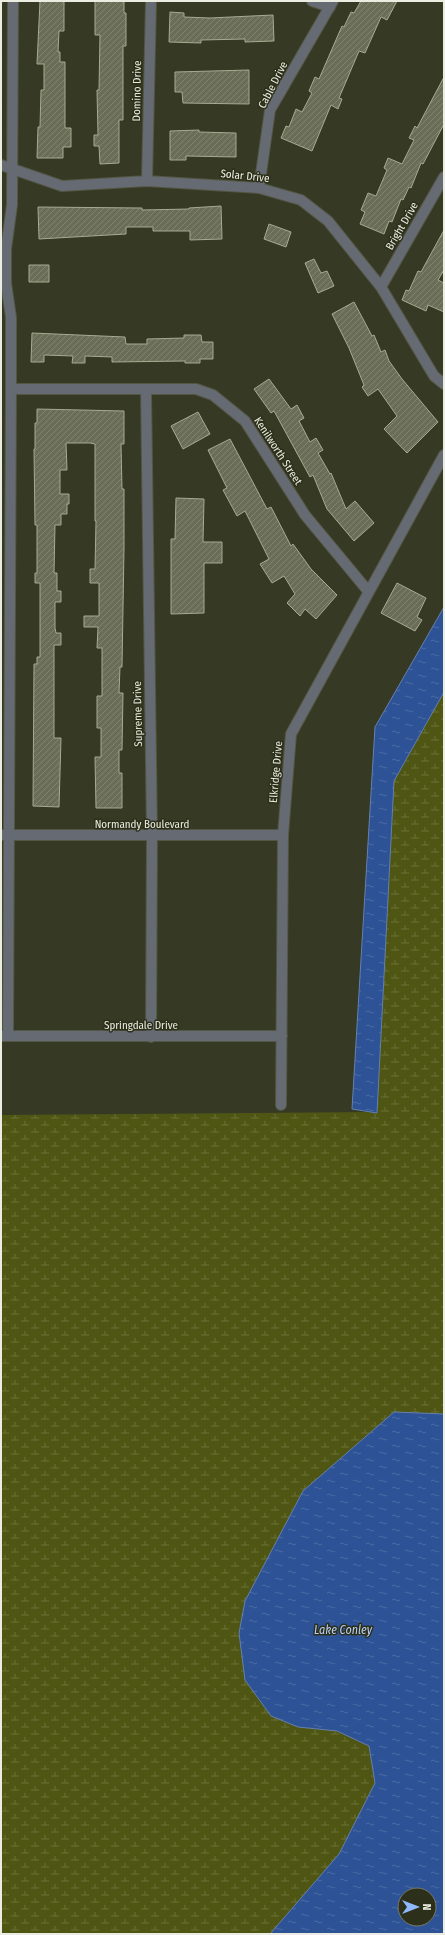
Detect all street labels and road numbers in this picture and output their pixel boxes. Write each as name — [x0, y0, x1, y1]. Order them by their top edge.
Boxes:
street label: Cable Drive — [256, 59, 290, 111]
street label: Domino Drive — [130, 60, 144, 122]
street label: Solar Drive — [220, 167, 270, 185]
street label: Bright Drive — [383, 200, 421, 252]
street label: Kenilworth Street — [251, 415, 305, 488]
street label: Supreme Drive — [131, 681, 145, 747]
street label: Elkridge Drive — [267, 741, 285, 803]
street label: Normandy Boulevard — [95, 818, 189, 831]
street label: Springdale Drive — [104, 1019, 178, 1032]

